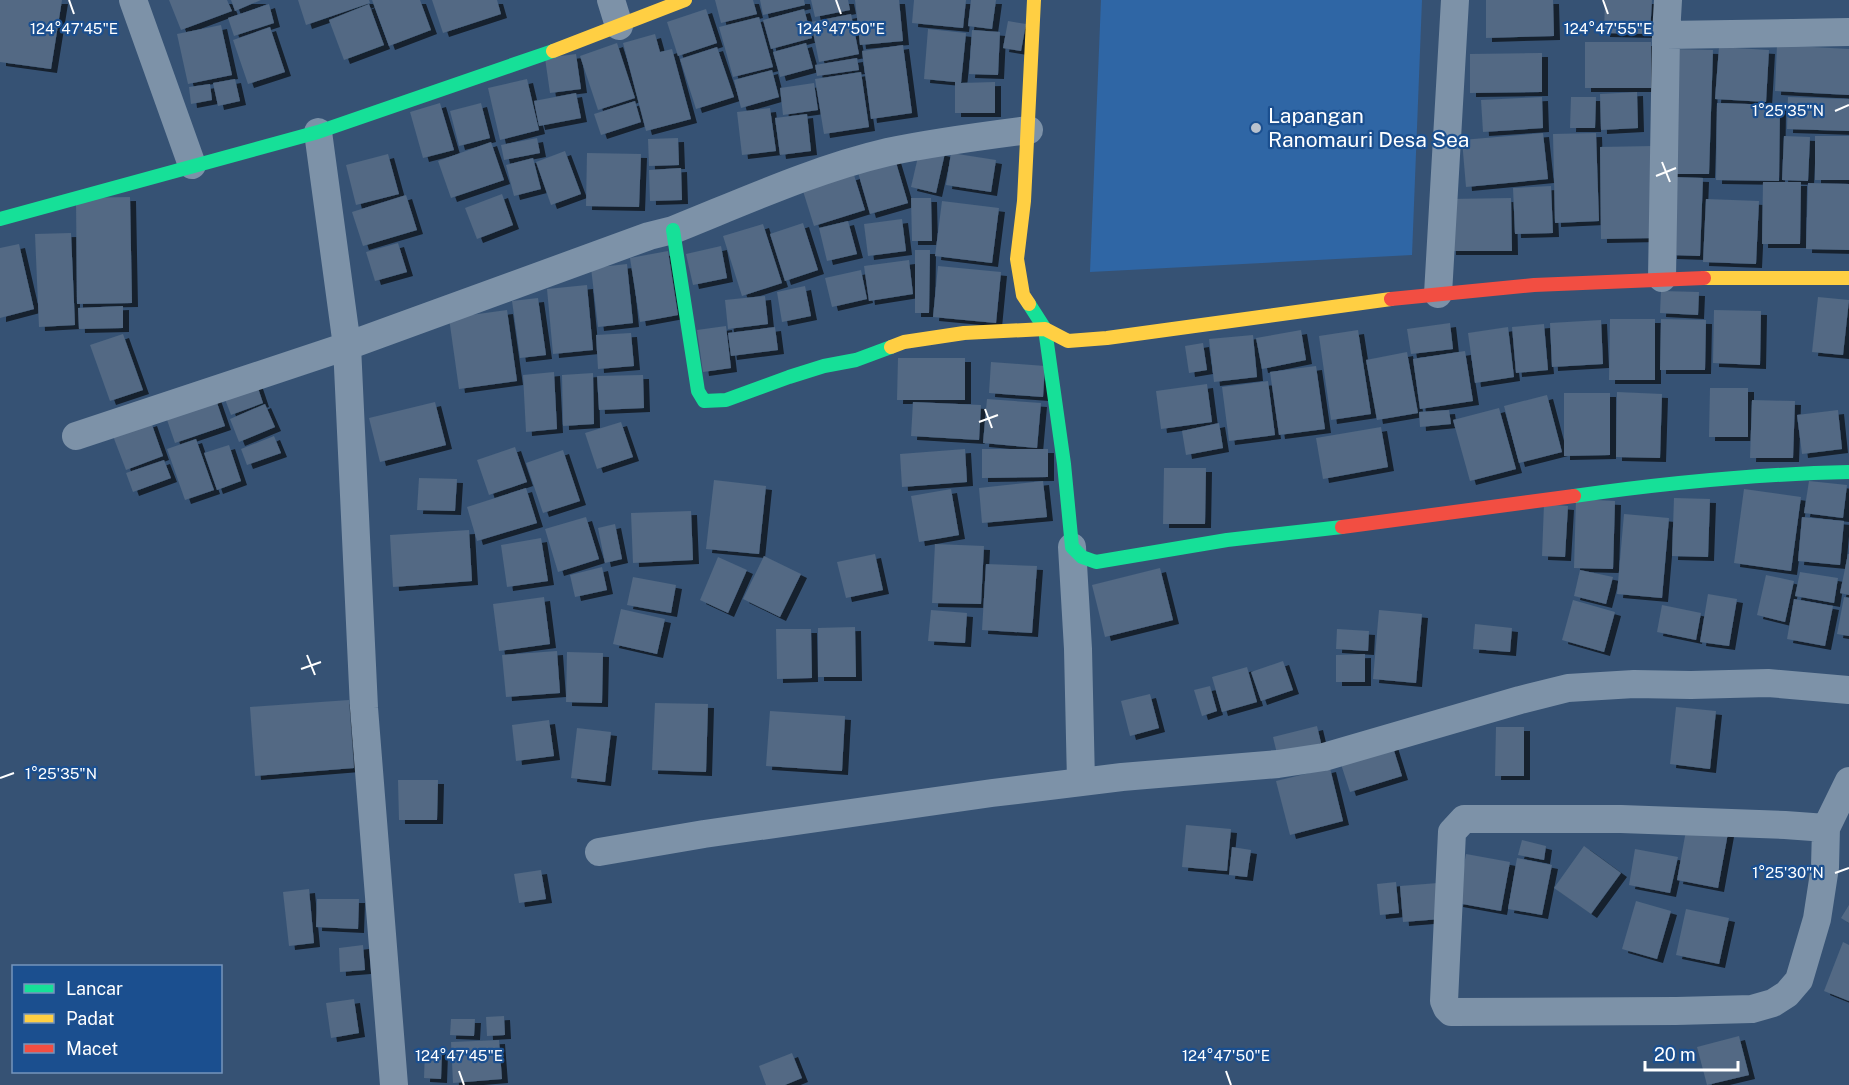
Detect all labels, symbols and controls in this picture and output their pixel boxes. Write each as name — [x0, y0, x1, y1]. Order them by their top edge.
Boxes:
text: 124°47'45"E — [30, 20, 118, 37]
text: 124°47'50"E — [797, 20, 885, 37]
text: 124°47'55"E — [1564, 20, 1652, 37]
text: 1°25'35"N — [1752, 102, 1824, 119]
place label: Lapangan Ranomauri Desa Sea — [1268, 103, 1469, 152]
marker: Lapangan Ranomauri Desa Sea — [1249, 121, 1263, 135]
text: 1°25'35"N — [25, 765, 97, 782]
text: 1°25'30"N — [1752, 864, 1824, 881]
legend — [12, 965, 222, 1073]
text: Lancar — [66, 978, 123, 999]
text: Padat — [66, 1008, 115, 1029]
scale bar — [1645, 1034, 1738, 1072]
text: Macet — [66, 1038, 118, 1059]
text: 20 m — [1654, 1044, 1696, 1065]
text: 124°47'45"E — [415, 1047, 503, 1064]
text: 124°47'50"E — [1182, 1047, 1270, 1064]

